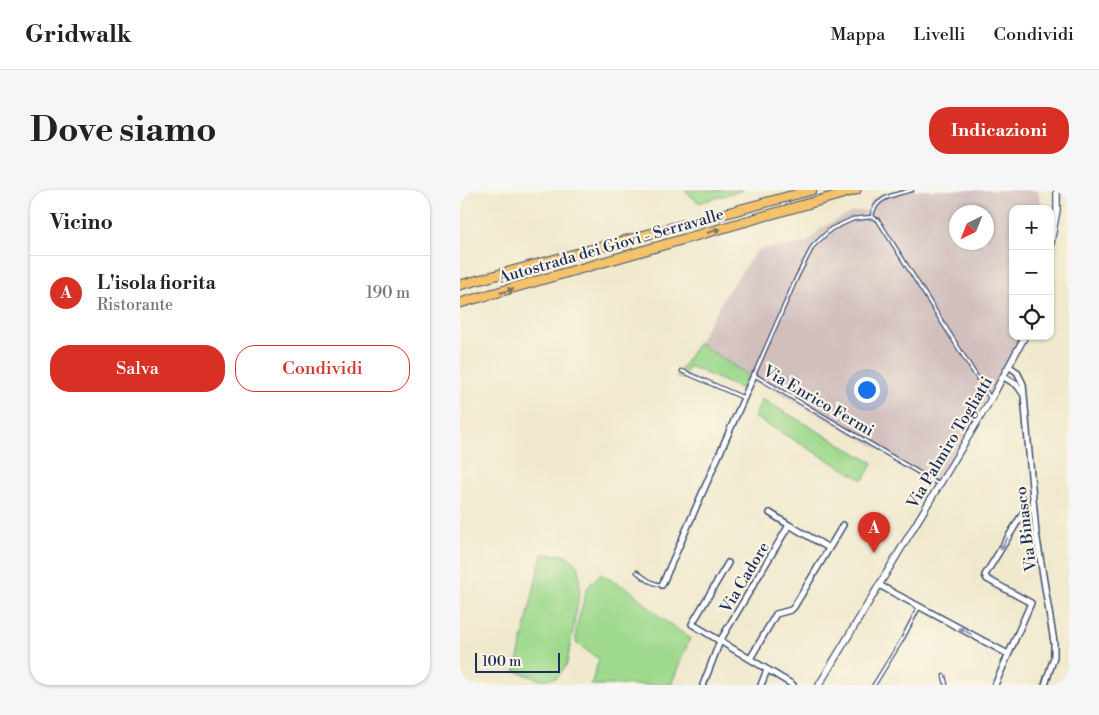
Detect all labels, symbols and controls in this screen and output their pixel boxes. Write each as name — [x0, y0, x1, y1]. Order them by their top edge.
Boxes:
text: Gridwalk — [25, 20, 132, 50]
text: Mappa — [830, 23, 885, 46]
text: Livelli — [913, 23, 966, 46]
text: Condividi — [994, 23, 1074, 46]
button: Indicazioni — [929, 107, 1069, 154]
text: Dove siamo — [30, 109, 217, 152]
street label: Autostrada dei Giovi - Serravalle — [495, 204, 726, 288]
north arrow — [949, 205, 994, 250]
map controls — [1009, 205, 1054, 340]
button: + — [1009, 205, 1054, 250]
text: Vicino — [50, 210, 113, 236]
one-way arrow — [706, 227, 721, 235]
button: − — [1009, 250, 1054, 295]
text: L'isola fiorita — [97, 271, 216, 295]
text: A — [60, 283, 72, 303]
text: 190 m — [366, 283, 410, 303]
one-way arrow — [500, 286, 515, 294]
text: Ristorante — [97, 295, 173, 315]
button: locate — [1009, 295, 1054, 340]
button: Salva — [50, 345, 225, 392]
button: Condividi — [235, 345, 410, 392]
street label: Via Enrico Fermi — [759, 361, 878, 441]
street label: Via Palmiro Togliatti — [902, 373, 997, 513]
your location — [854, 377, 880, 403]
street label: Via Binasco — [1011, 485, 1041, 573]
pin: A — [858, 512, 890, 553]
one-way arrow — [999, 537, 1008, 550]
street label: Via Cadore — [715, 538, 774, 617]
one-way arrow — [958, 627, 971, 636]
scale bar — [475, 650, 560, 673]
text: 100 m — [482, 653, 521, 671]

